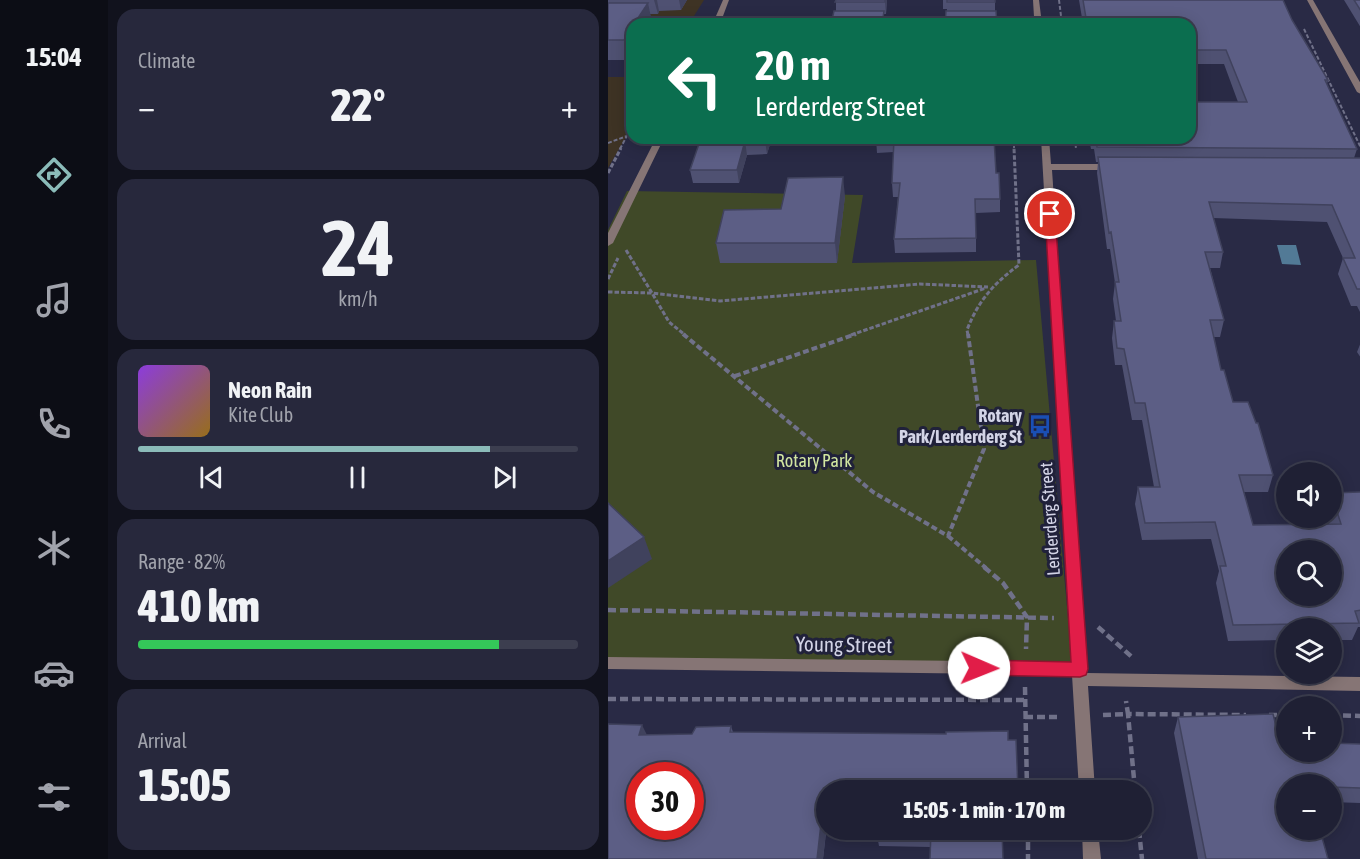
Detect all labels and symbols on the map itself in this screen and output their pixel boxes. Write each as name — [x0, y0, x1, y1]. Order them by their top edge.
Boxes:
pin — [1024, 188, 1075, 239]
place label: Rotary Park/Lerderderg St — [899, 405, 1023, 447]
bus stop icon: Rotary Park/Lerderderg St — [1027, 413, 1053, 439]
park label: Rotary Park — [776, 450, 852, 471]
street label: Lerderderg Street — [1035, 462, 1064, 576]
street label: Young Street — [796, 631, 892, 657]
position arrow — [947, 636, 1011, 700]
speed limit sign: 30 — [626, 762, 704, 840]

